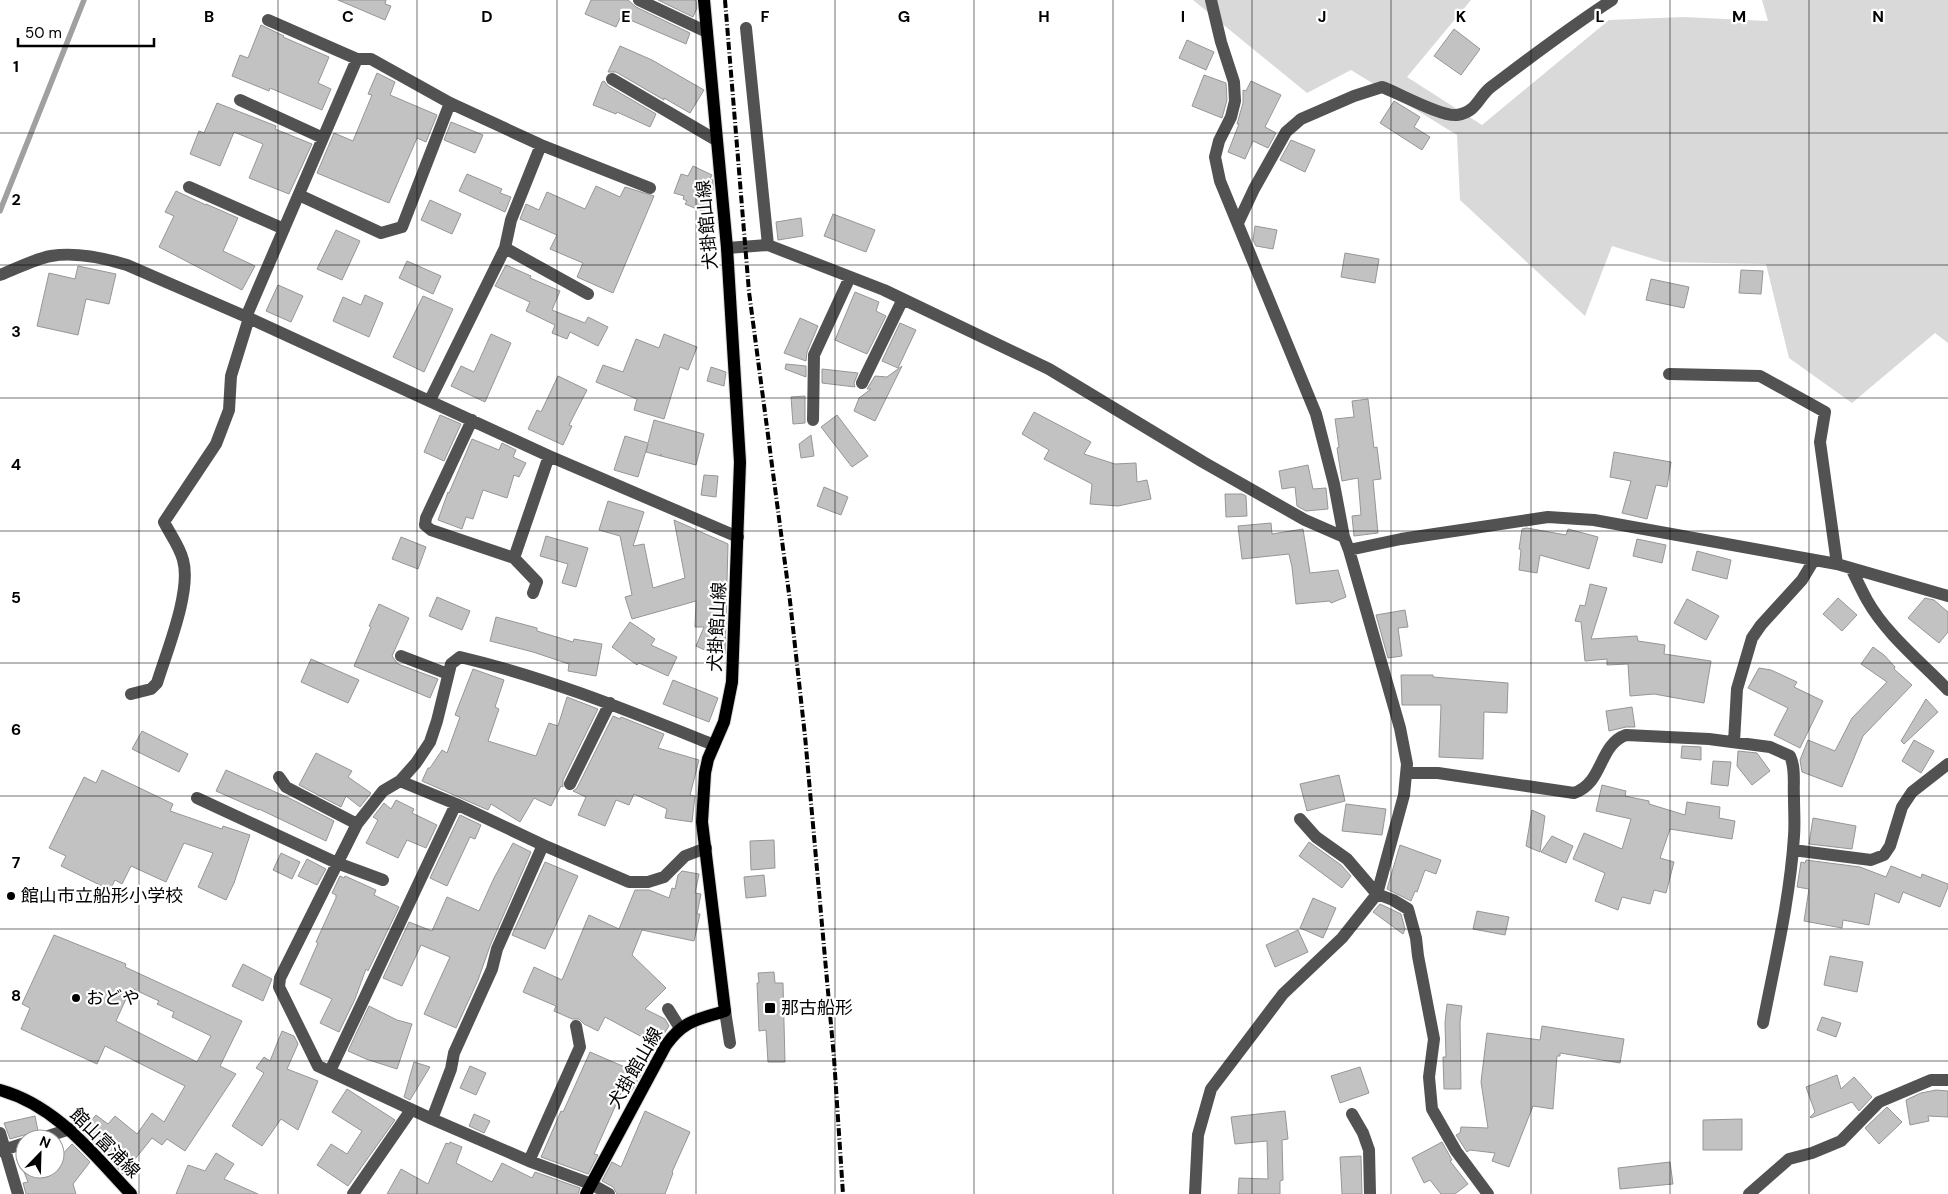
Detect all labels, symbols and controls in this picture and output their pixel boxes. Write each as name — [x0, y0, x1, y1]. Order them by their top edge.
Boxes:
text: B — [204, 6, 214, 27]
text: C — [342, 6, 354, 27]
text: D — [481, 6, 493, 27]
text: E — [621, 6, 631, 27]
text: F — [761, 6, 770, 27]
text: G — [898, 6, 910, 27]
text: H — [1038, 6, 1050, 27]
text: I — [1181, 6, 1185, 27]
text: J — [1318, 6, 1326, 27]
text: K — [1456, 6, 1467, 27]
text: L — [1596, 6, 1605, 27]
text: M — [1732, 6, 1746, 27]
text: N — [1872, 6, 1884, 27]
scale bar — [18, 15, 154, 47]
text: 50 m — [25, 23, 62, 43]
text: 1 — [13, 56, 19, 77]
street label: 犬掛館山線 — [691, 179, 723, 271]
text: 2 — [11, 189, 21, 210]
text: 3 — [11, 321, 21, 342]
text: 4 — [11, 454, 21, 475]
street label: 犬掛館山線 — [703, 581, 731, 673]
text: 5 — [11, 587, 21, 608]
text: 6 — [11, 719, 21, 740]
text: 7 — [12, 852, 21, 873]
place label: 館山市立船形小学校 — [21, 884, 183, 908]
marker: 館山市立船形小学校 — [5, 890, 17, 902]
text: 8 — [11, 985, 21, 1006]
place label: おどや — [86, 986, 140, 1010]
marker: おどや — [70, 992, 82, 1004]
place label: 那古船形 — [781, 996, 853, 1020]
marker: 那古船形 — [763, 1001, 777, 1015]
street label: 犬掛館山線 — [602, 1023, 668, 1113]
street label: 館山富浦線 — [65, 1103, 145, 1183]
north arrow — [15, 1129, 65, 1179]
text: N — [37, 1132, 53, 1152]

